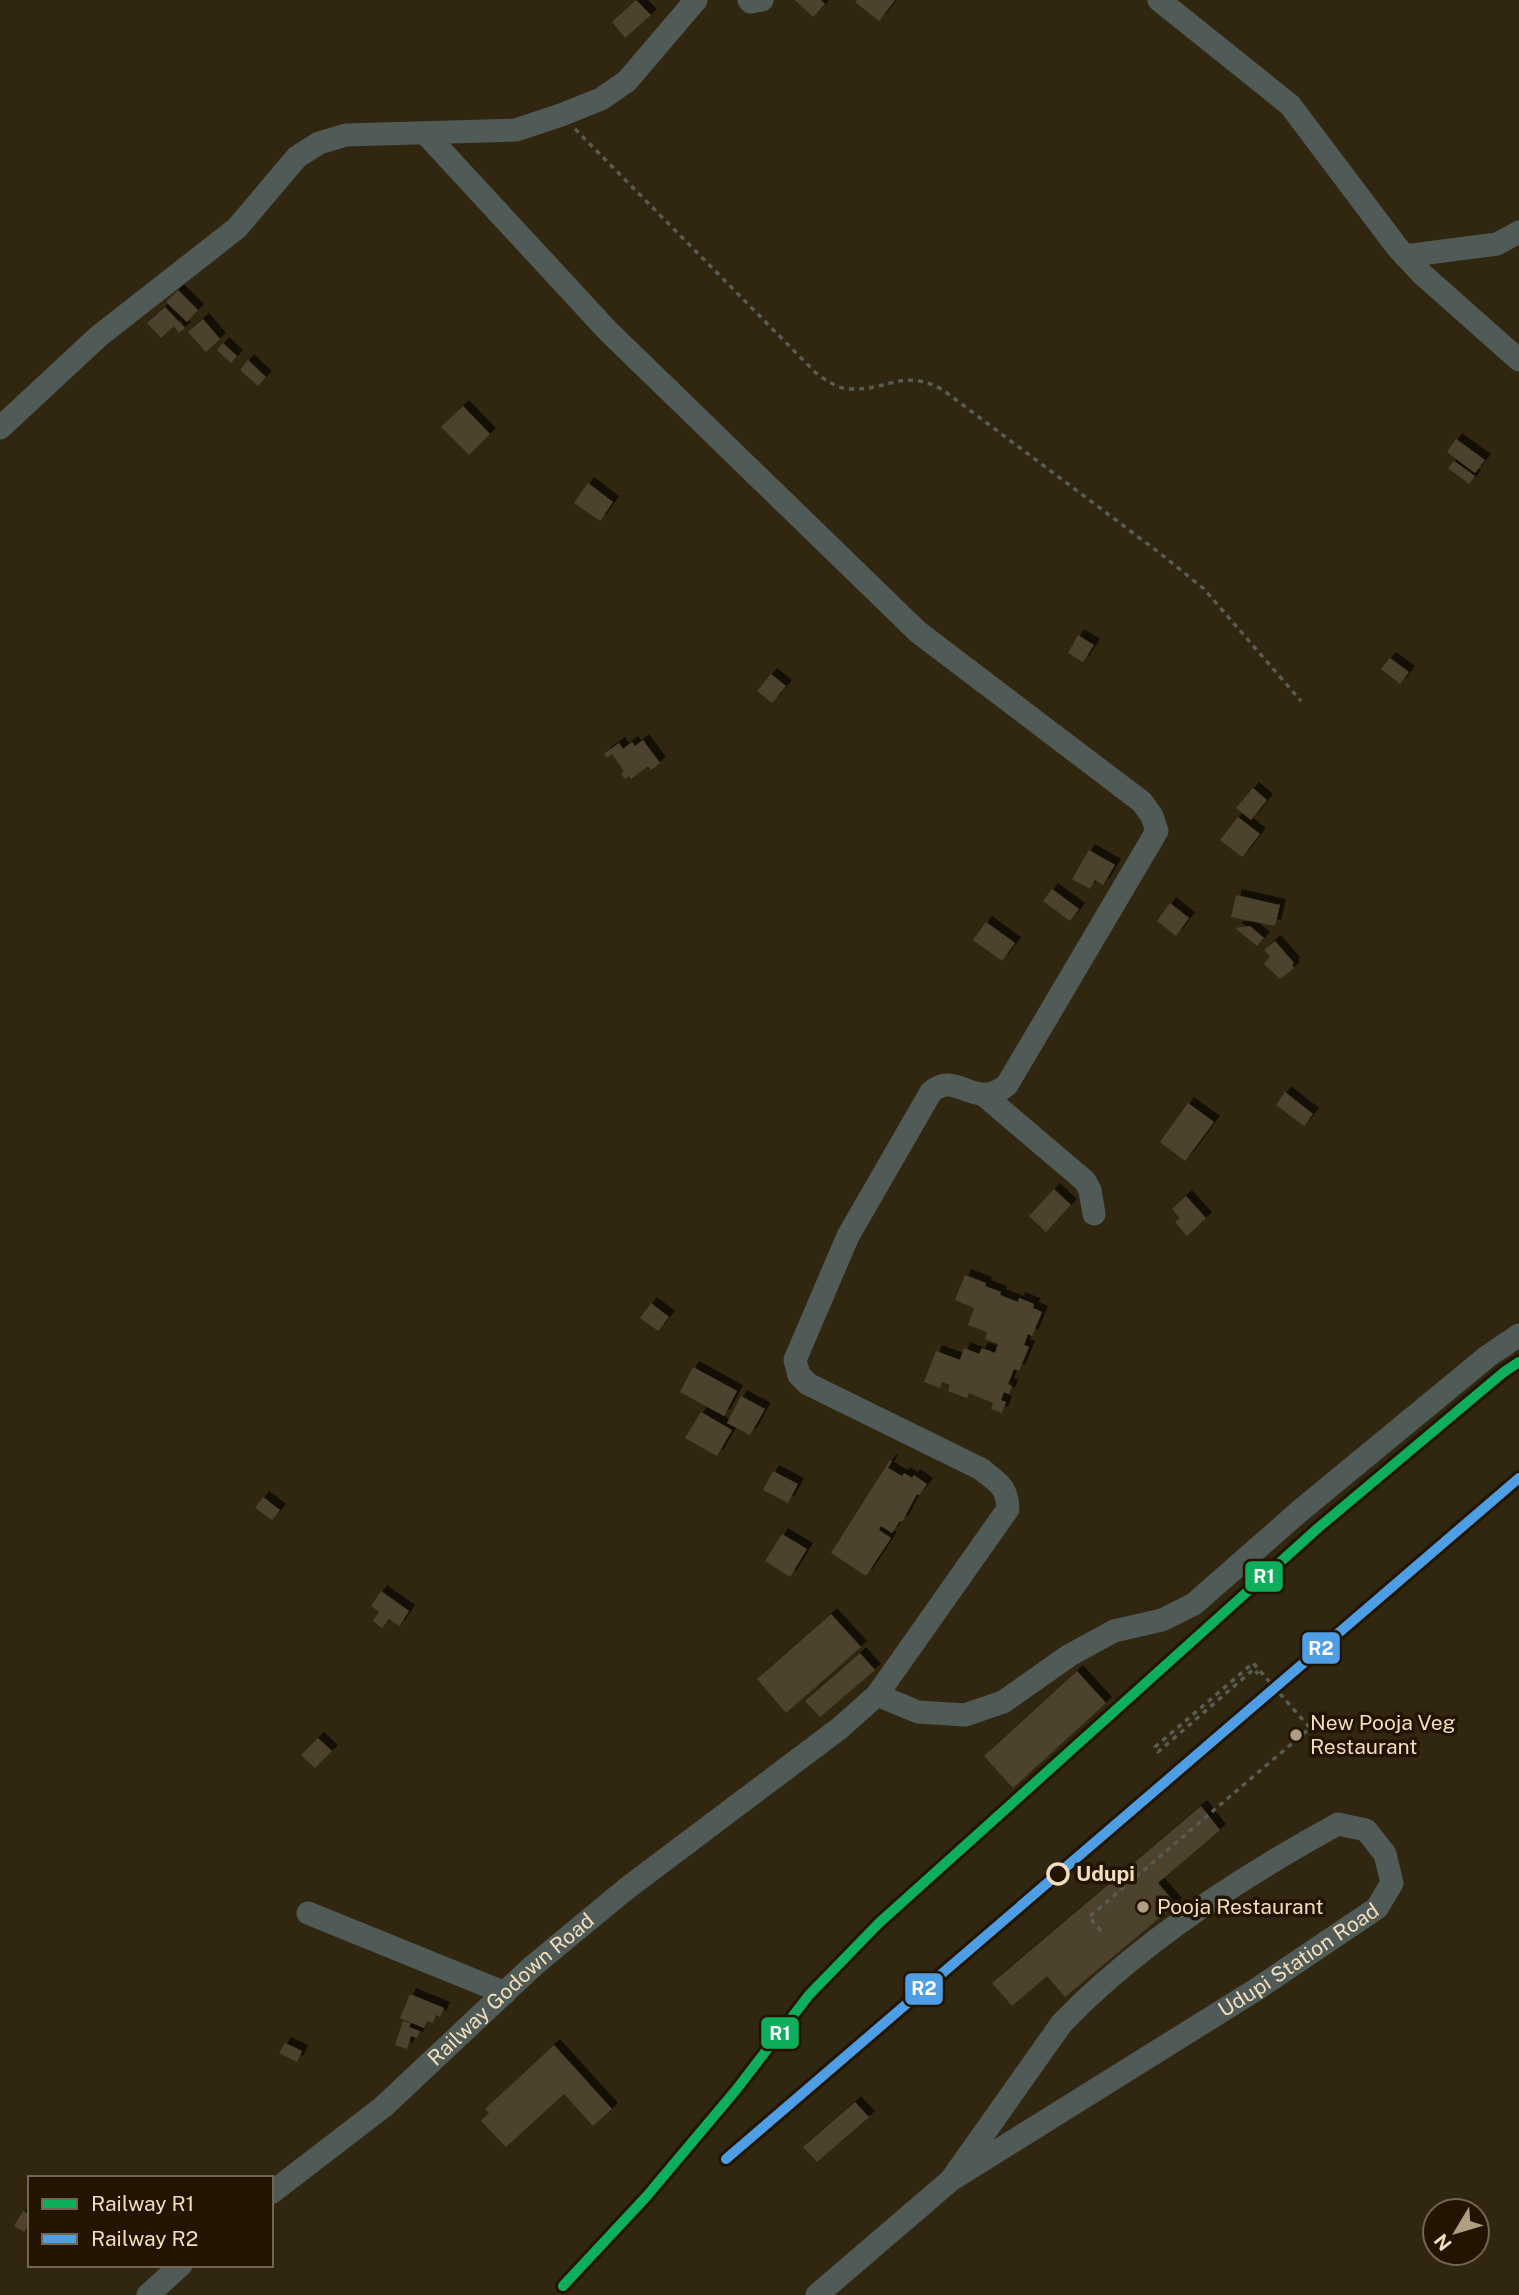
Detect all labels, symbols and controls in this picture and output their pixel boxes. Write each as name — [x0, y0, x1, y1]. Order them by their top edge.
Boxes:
line badge: R1 — [1244, 1560, 1284, 1593]
text: R1 — [1253, 1565, 1275, 1587]
line badge: R2 — [1301, 1631, 1341, 1665]
text: R2 — [1308, 1637, 1334, 1659]
place label: New Pooja Veg Restaurant — [1310, 1710, 1456, 1759]
marker: New Pooja Veg Restaurant — [1288, 1727, 1304, 1743]
place label: Udupi — [1076, 1861, 1135, 1886]
marker: Udupi — [1047, 1863, 1069, 1885]
place label: Pooja Restaurant — [1157, 1894, 1324, 1919]
street label: Udupi Station Road — [1214, 1897, 1383, 2022]
marker: Pooja Restaurant — [1135, 1899, 1151, 1915]
street label: Railway Godown Road — [422, 1908, 599, 2071]
line badge: R2 — [904, 1972, 944, 2006]
text: R2 — [911, 1977, 937, 1999]
line badge: R1 — [760, 2016, 800, 2050]
text: R1 — [769, 2022, 791, 2044]
legend — [28, 2176, 273, 2267]
text: Railway R1 — [91, 2191, 194, 2216]
north arrow — [1421, 2197, 1491, 2267]
text: Railway R2 — [91, 2226, 198, 2251]
text: N — [1429, 2230, 1456, 2255]

